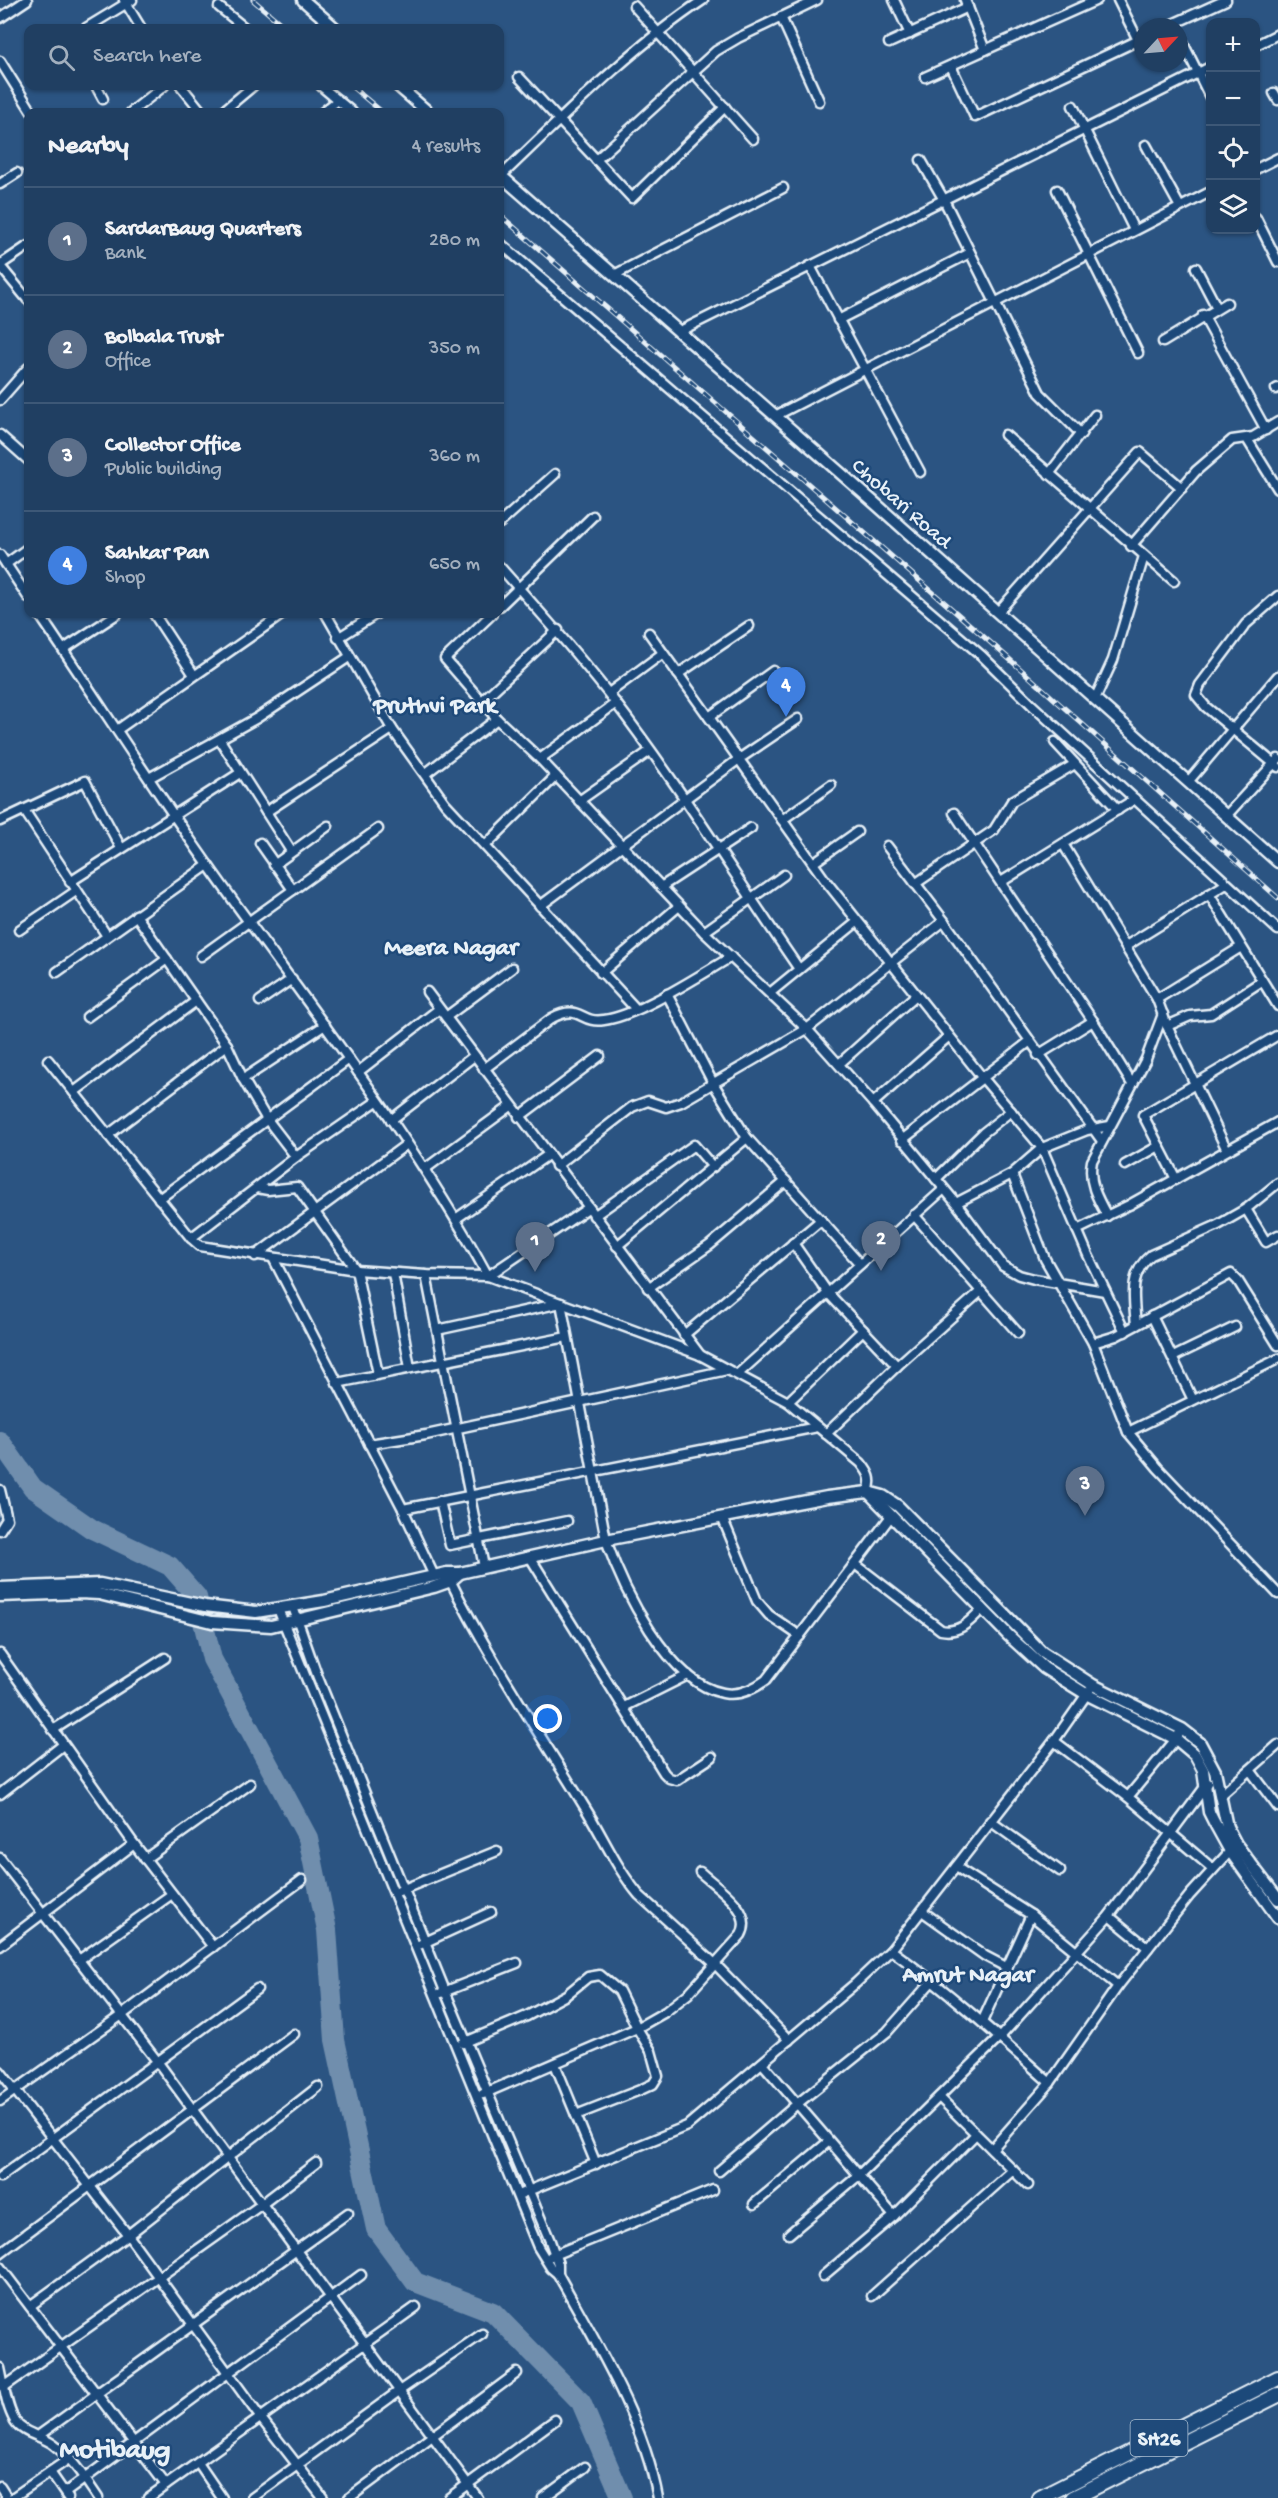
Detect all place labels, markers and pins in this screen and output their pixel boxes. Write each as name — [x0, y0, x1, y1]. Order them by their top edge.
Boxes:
pin: 4 — [766, 668, 806, 717]
pin: 1 — [516, 1222, 554, 1272]
pin: 2 — [862, 1222, 900, 1271]
pin: 3 — [1066, 1466, 1104, 1516]

